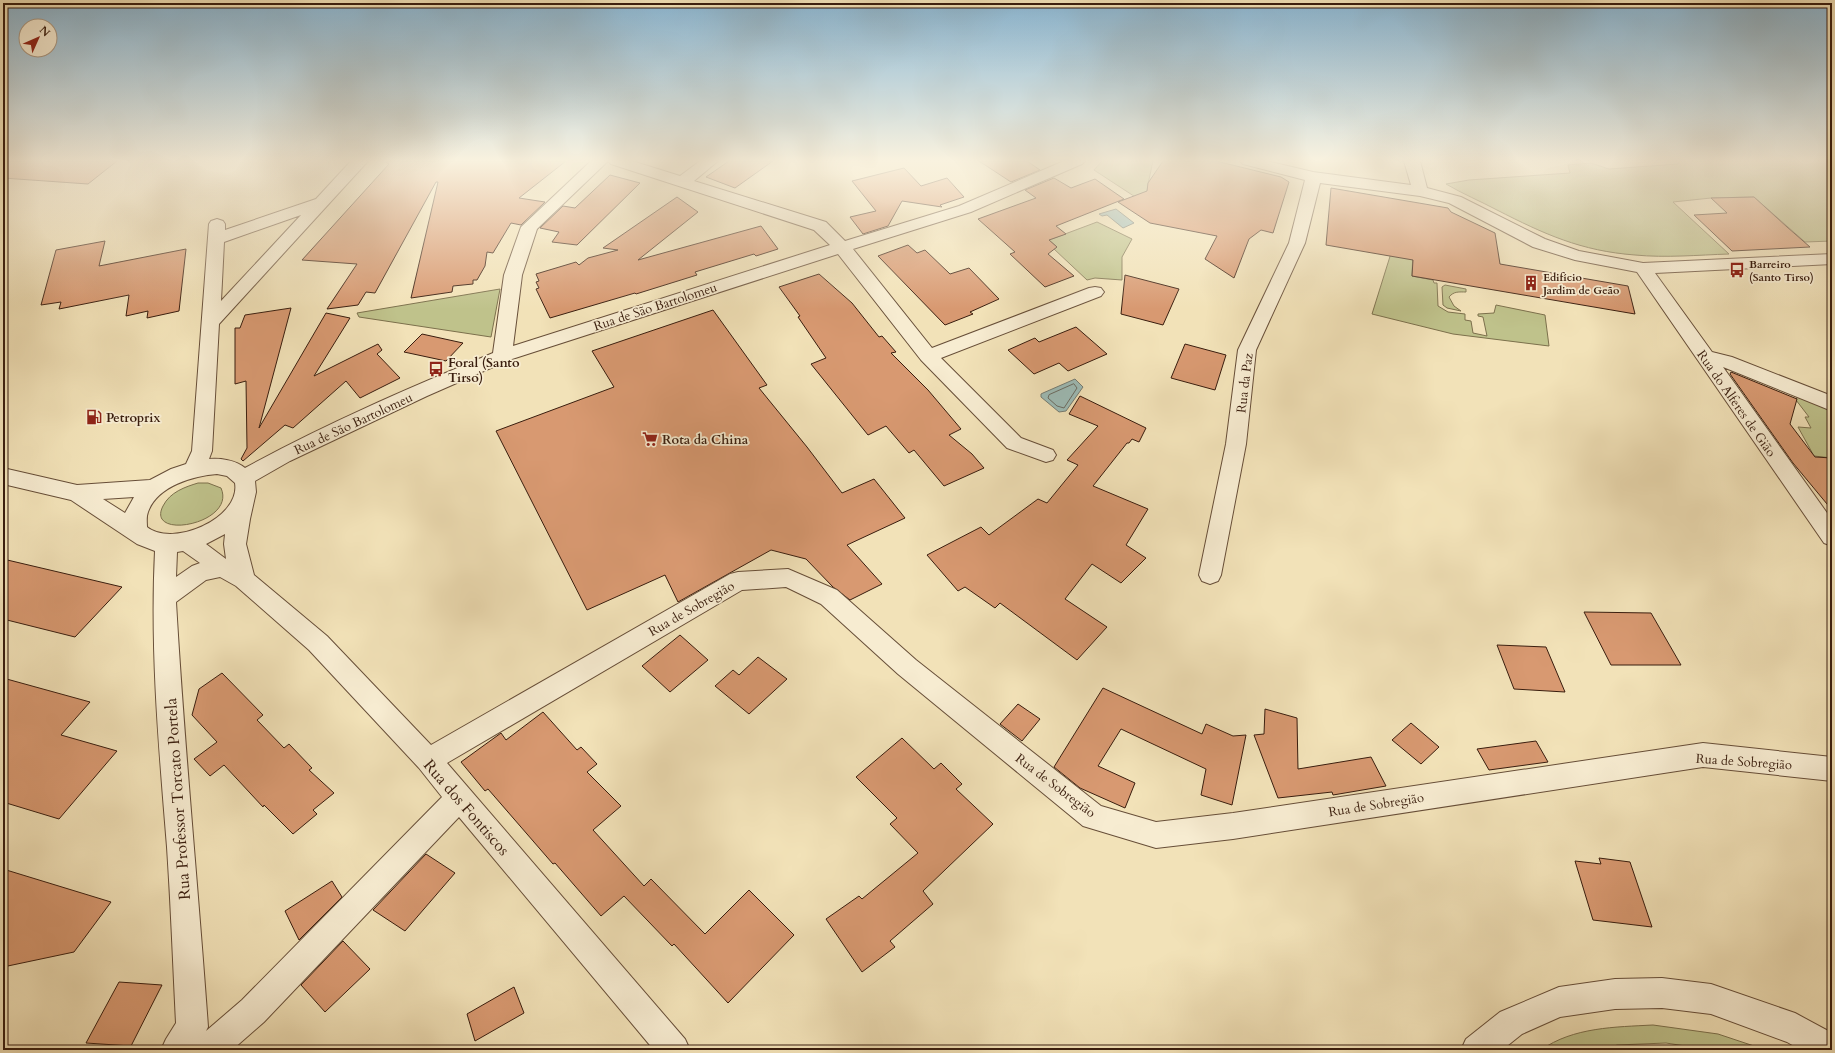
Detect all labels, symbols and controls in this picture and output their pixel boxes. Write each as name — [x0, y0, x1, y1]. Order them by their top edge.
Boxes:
north arrow — [18, 18, 58, 58]
text: N — [36, 23, 54, 40]
place label: Barreiro (Santo Tirso) — [1749, 257, 1814, 285]
bus stop icon: Barreiro (Santo Tirso) — [1728, 261, 1746, 279]
place label: Edifício Jardim de Geão — [1541, 270, 1620, 298]
building icon: Edifício Jardim de Geão — [1522, 274, 1540, 292]
street label: Rua de São Bartolomeu — [591, 278, 719, 335]
street label: Rua do Alferes de Gião — [1693, 347, 1780, 461]
street label: Rua da Paz — [1232, 352, 1258, 414]
place label: Foral (Santo Tirso) — [448, 354, 520, 387]
bus stop icon: Foral (Santo Tirso) — [427, 360, 445, 378]
street label: Rua de São Bartolomeu — [291, 389, 416, 459]
fuel station icon: Petroprix — [85, 408, 103, 426]
place label: Petroprix — [106, 409, 160, 427]
supermarket icon: Rota da China — [641, 430, 659, 448]
place label: Rota da China — [662, 431, 749, 449]
street label: Rua de Sobregião — [645, 577, 738, 641]
street label: Rua Professor Torcato Portela — [160, 697, 196, 901]
street label: Rua de Sobregião — [1012, 750, 1099, 822]
street label: Rua de Sobregião — [1695, 750, 1793, 774]
street label: Rua dos Fontiscos — [418, 755, 514, 861]
street label: Rua de Sobregião — [1327, 789, 1425, 821]

